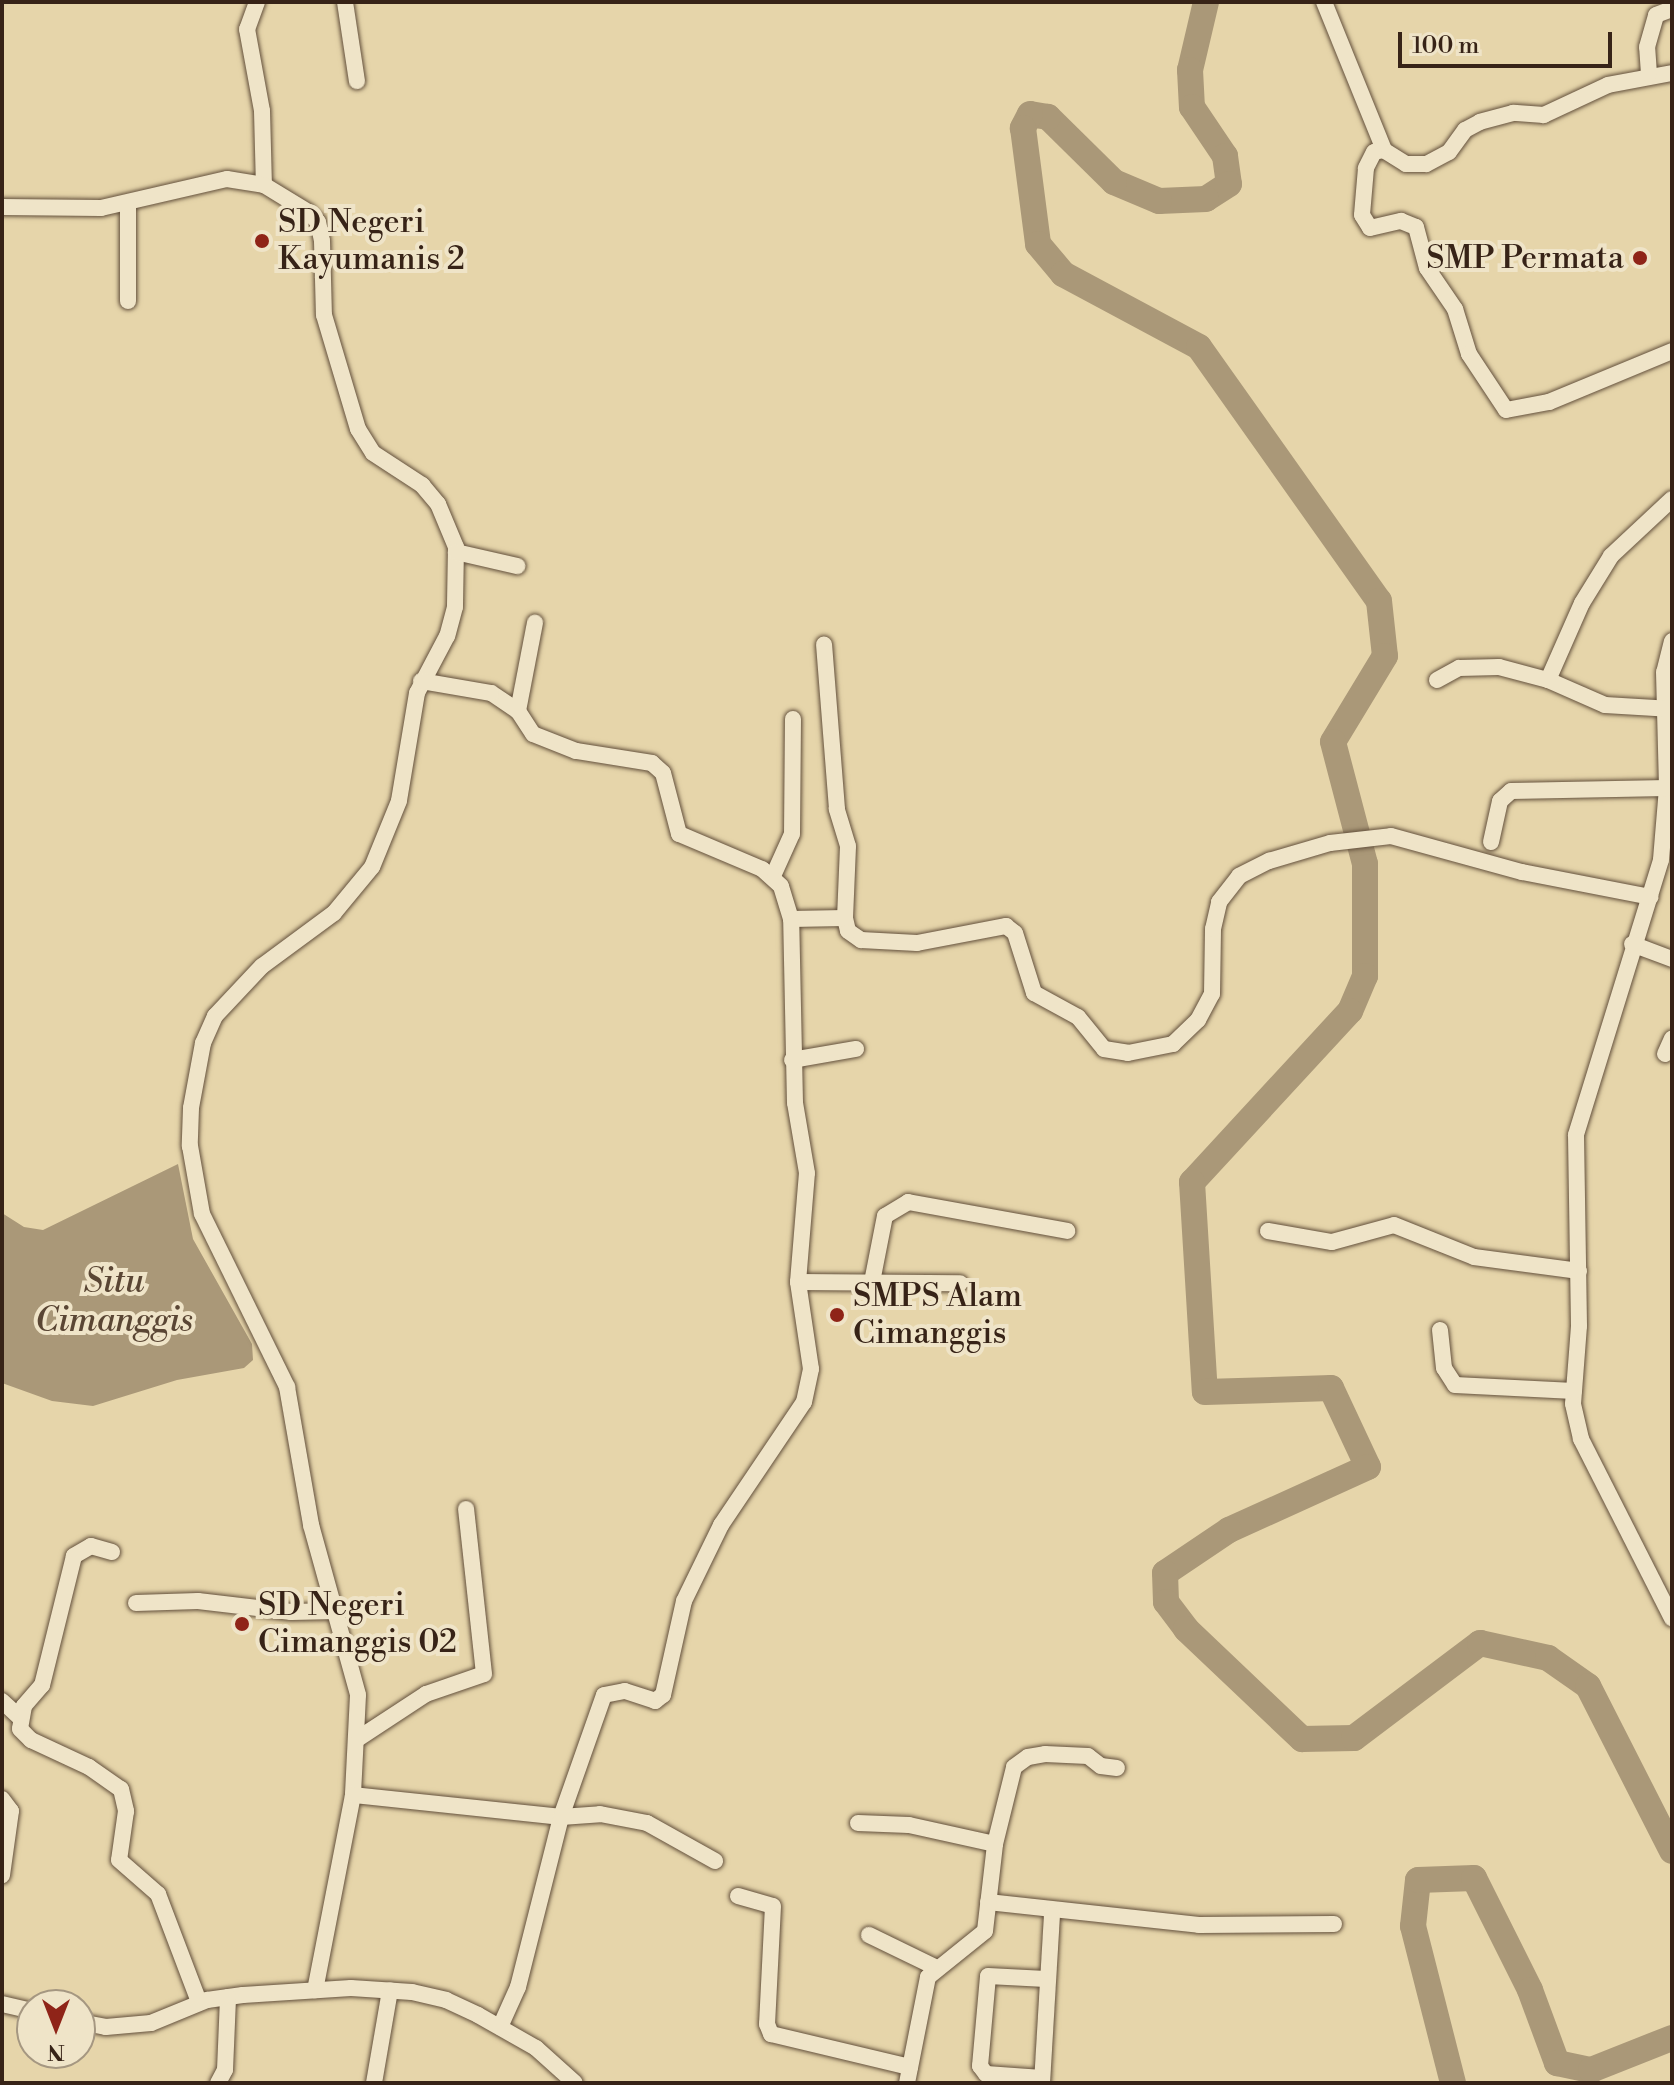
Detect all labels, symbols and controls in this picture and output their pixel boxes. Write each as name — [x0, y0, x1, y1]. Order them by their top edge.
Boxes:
scale bar — [1402, 16, 1616, 66]
text: 100 m — [1412, 31, 1479, 61]
place label: SD Negeri Kayumanis 2 — [278, 204, 465, 279]
marker: SD Negeri Kayumanis 2 — [253, 232, 271, 250]
place label: SMP Permata — [1426, 239, 1624, 277]
marker: SMP Permata — [1631, 249, 1649, 267]
water label: Situ Cimanggis — [35, 1262, 193, 1342]
place label: SMPS Alam Cimanggis — [853, 1278, 1022, 1353]
marker: SMPS Alam Cimanggis — [828, 1306, 846, 1324]
place label: SD Negeri Cimanggis 02 — [258, 1587, 457, 1662]
marker: SD Negeri Cimanggis 02 — [233, 1615, 251, 1633]
north arrow — [16, 1989, 96, 2069]
text: N — [47, 2038, 65, 2065]

